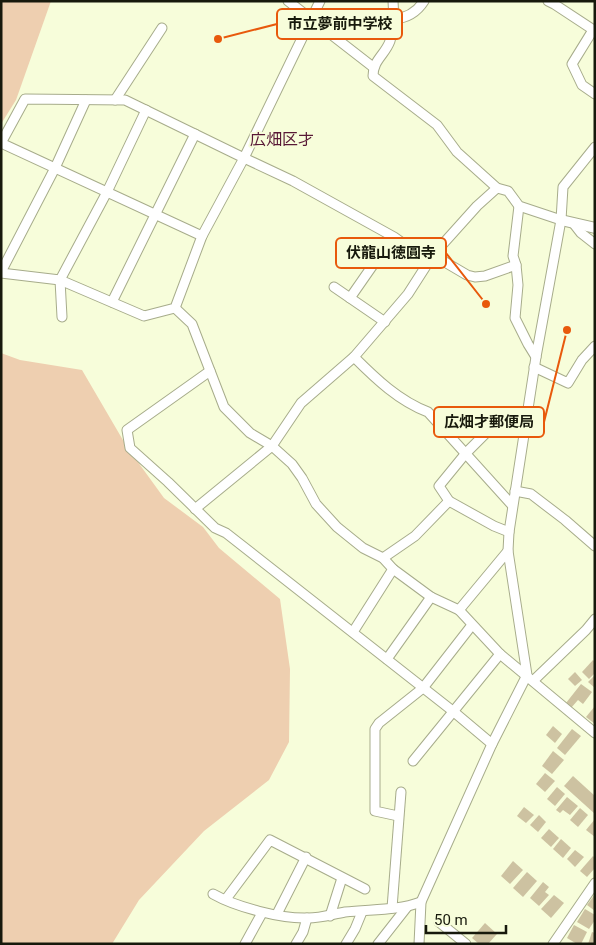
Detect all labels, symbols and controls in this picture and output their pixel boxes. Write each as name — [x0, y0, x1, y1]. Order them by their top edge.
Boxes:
callout: 市立夢前中学校 — [277, 9, 402, 39]
text: 市立夢前中学校 — [287, 15, 393, 33]
district label: 広畑区才 — [250, 130, 314, 149]
callout: 伏龍山徳圓寺 — [336, 238, 446, 268]
text: 伏龍山徳圓寺 — [346, 244, 436, 262]
callout: 広畑才郵便局 — [434, 407, 544, 437]
text: 広畑才郵便局 — [444, 413, 534, 431]
scale bar — [426, 902, 506, 934]
text: 50 m — [434, 911, 468, 929]

